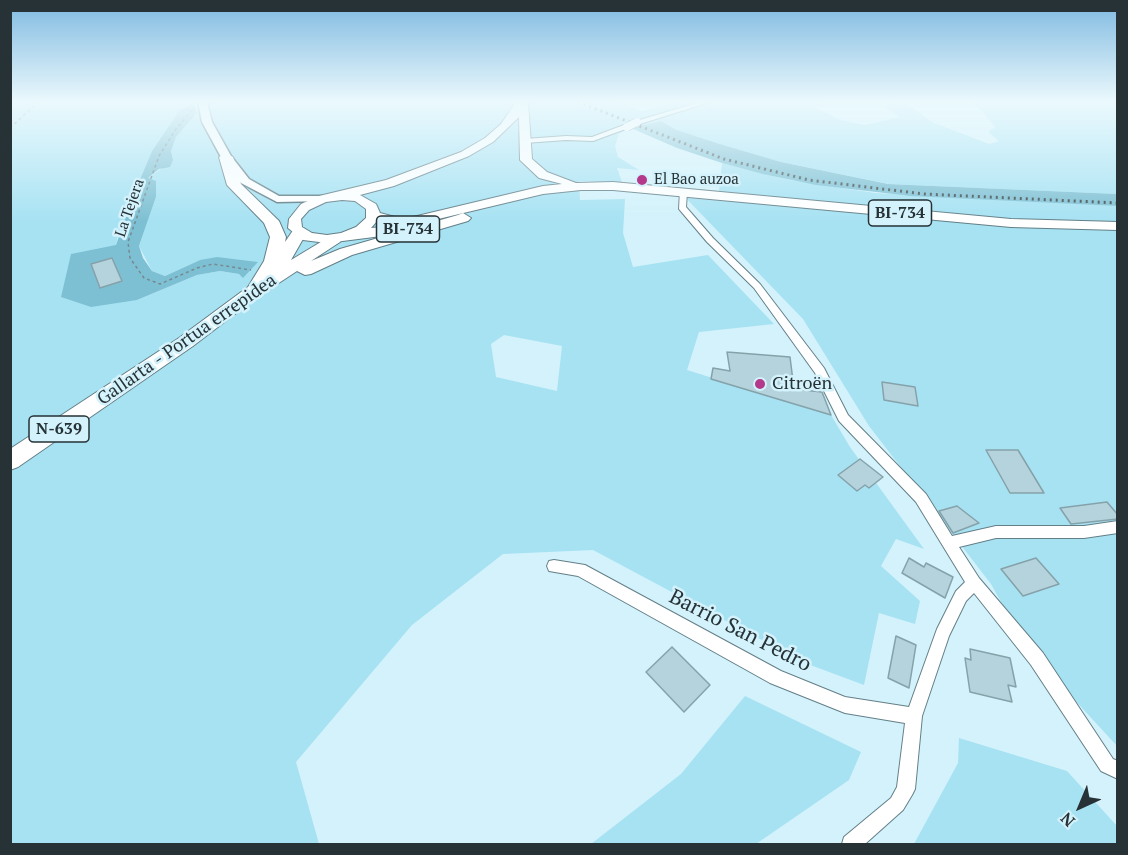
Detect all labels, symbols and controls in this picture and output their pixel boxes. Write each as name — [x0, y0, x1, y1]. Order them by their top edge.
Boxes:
place label: El Bao auzoa — [654, 171, 739, 189]
marker: El Bao auzoa — [635, 173, 649, 187]
street label: La Tejera — [112, 176, 148, 240]
road number: BI-734 — [868, 200, 932, 226]
road number: BI-734 — [376, 216, 440, 242]
street label: Gallarta - Portua errepidea — [93, 270, 281, 410]
place label: Citroën — [772, 373, 832, 395]
marker: Citroën — [753, 377, 767, 391]
road number: N-639 — [29, 416, 89, 442]
street label: Barrio San Pedro — [665, 584, 815, 678]
north arrow — [1050, 777, 1110, 837]
text: N — [1055, 808, 1080, 832]

